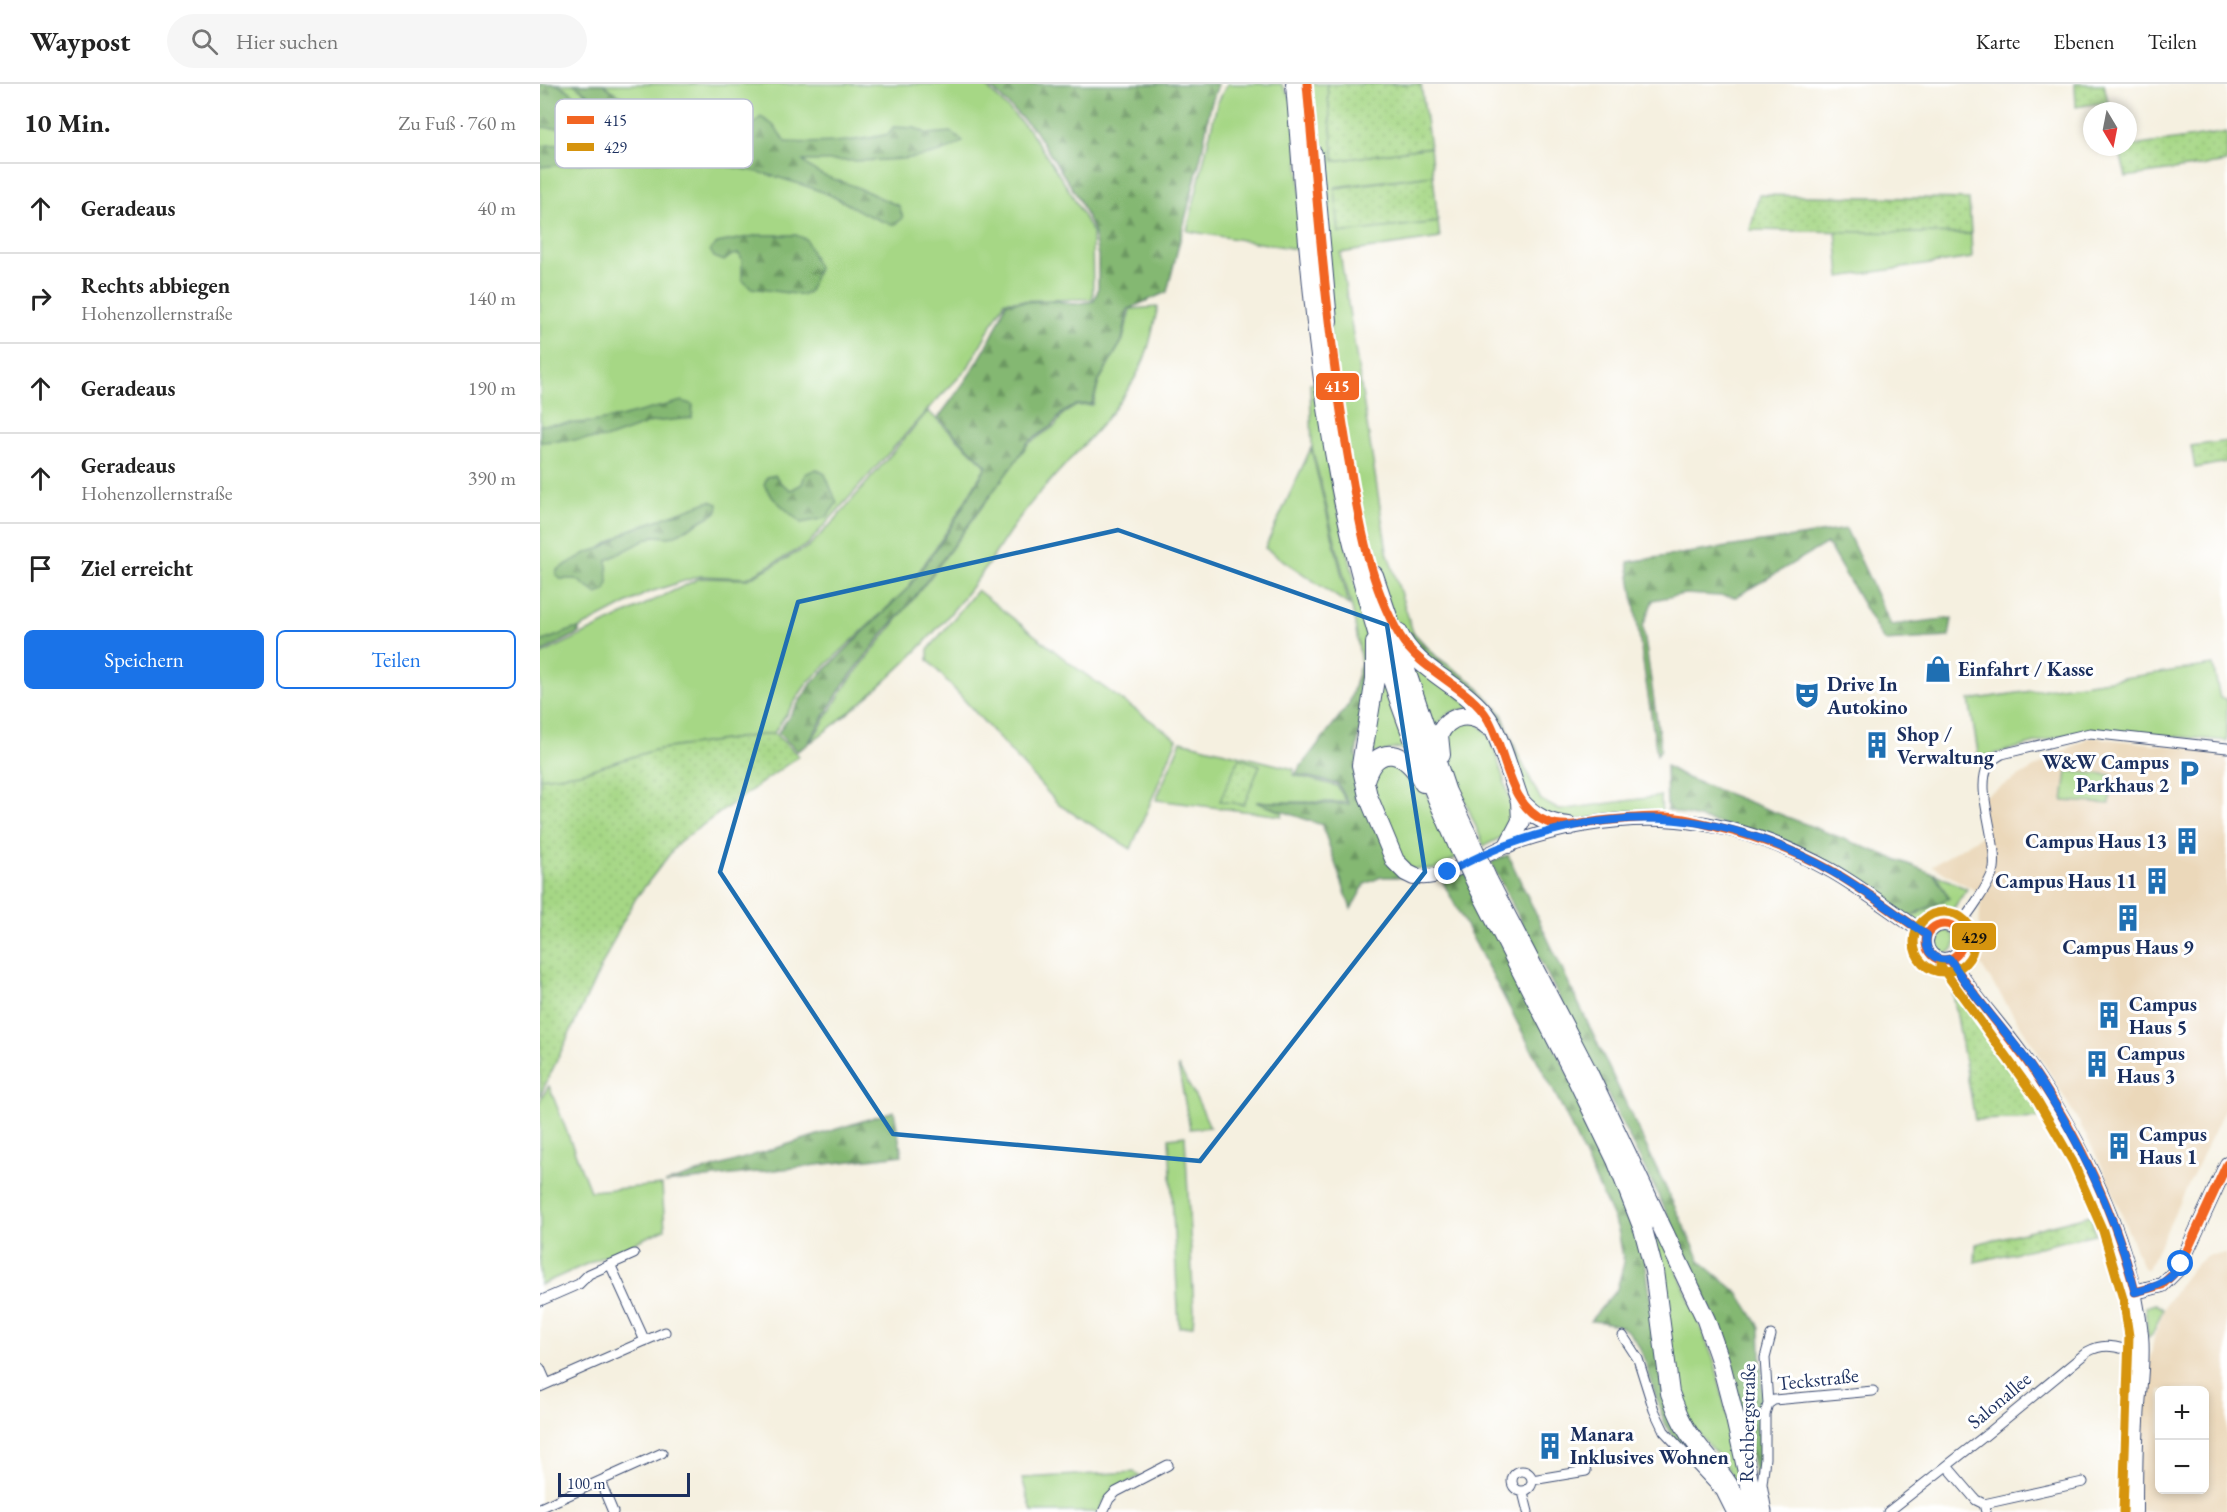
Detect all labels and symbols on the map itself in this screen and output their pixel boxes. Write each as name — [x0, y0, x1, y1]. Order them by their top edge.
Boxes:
legend — [555, 99, 753, 168]
north arrow — [2083, 102, 2137, 156]
text: 415 — [604, 110, 627, 131]
text: 429 — [604, 137, 627, 158]
line badge: 415 — [1315, 372, 1360, 401]
text: 415 — [1324, 376, 1350, 397]
shop icon: Einfahrt / Kasse — [1923, 654, 1953, 684]
place label: Einfahrt / Kasse — [1958, 656, 2094, 682]
place label: Drive In Autokino — [1826, 671, 1908, 720]
theatre icon: Drive In Autokino — [1792, 680, 1822, 710]
place label: Shop / Verwaltung — [1897, 721, 1995, 770]
building icon: Shop / Verwaltung — [1862, 730, 1892, 760]
place label: W&W Campus Parkhaus 2 — [2042, 749, 2169, 798]
parking icon: W&W Campus Parkhaus 2 — [2174, 758, 2204, 788]
building icon: Campus Haus 13 — [2172, 826, 2202, 856]
place label: Campus Haus 13 — [2025, 828, 2167, 854]
route end — [1434, 858, 1460, 884]
building icon: Campus Haus 11 — [2142, 866, 2172, 896]
place label: Campus Haus 11 — [1995, 868, 2137, 894]
building icon: Campus Haus 9 — [2113, 903, 2143, 933]
line badge: 429 — [1951, 922, 1997, 951]
text: 429 — [1961, 927, 1987, 948]
place label: Campus Haus 9 — [2062, 934, 2194, 960]
place label: Campus Haus 5 — [2129, 991, 2197, 1040]
building icon: Campus Haus 5 — [2094, 1000, 2124, 1030]
place label: Campus Haus 3 — [2117, 1040, 2185, 1089]
building icon: Campus Haus 3 — [2082, 1049, 2112, 1079]
place label: Campus Haus 1 — [2139, 1121, 2207, 1170]
building icon: Campus Haus 1 — [2104, 1131, 2134, 1161]
route start — [2167, 1250, 2193, 1276]
street label: Teckstraße — [1776, 1362, 1860, 1396]
street label: Rechbergstraße — [1733, 1363, 1761, 1483]
street label: Salonallee — [1962, 1366, 2036, 1434]
place label: Manara Inklusives Wohnen — [1570, 1421, 1729, 1470]
building icon: Manara Inklusives Wohnen — [1535, 1431, 1565, 1461]
scale bar — [558, 1470, 690, 1498]

